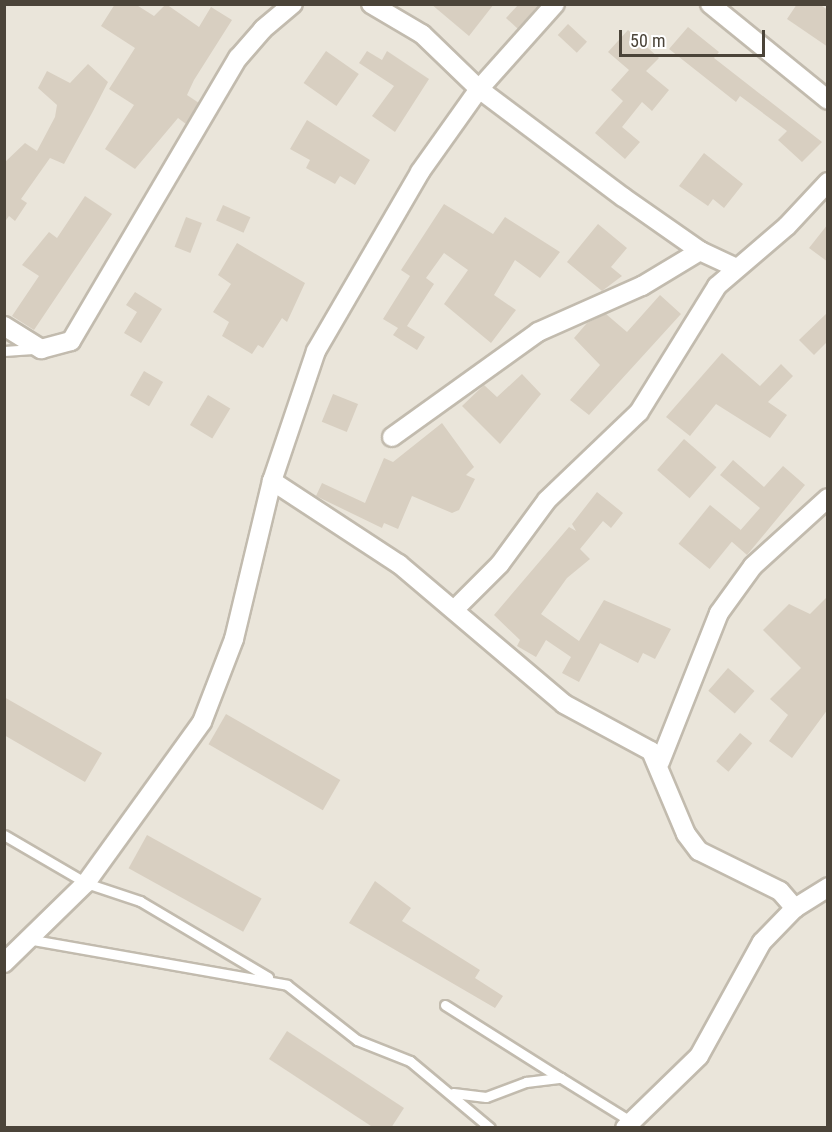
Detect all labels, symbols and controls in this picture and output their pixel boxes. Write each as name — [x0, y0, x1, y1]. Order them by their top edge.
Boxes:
scale bar — [622, 18, 768, 56]
text: 50 m — [630, 30, 665, 51]

